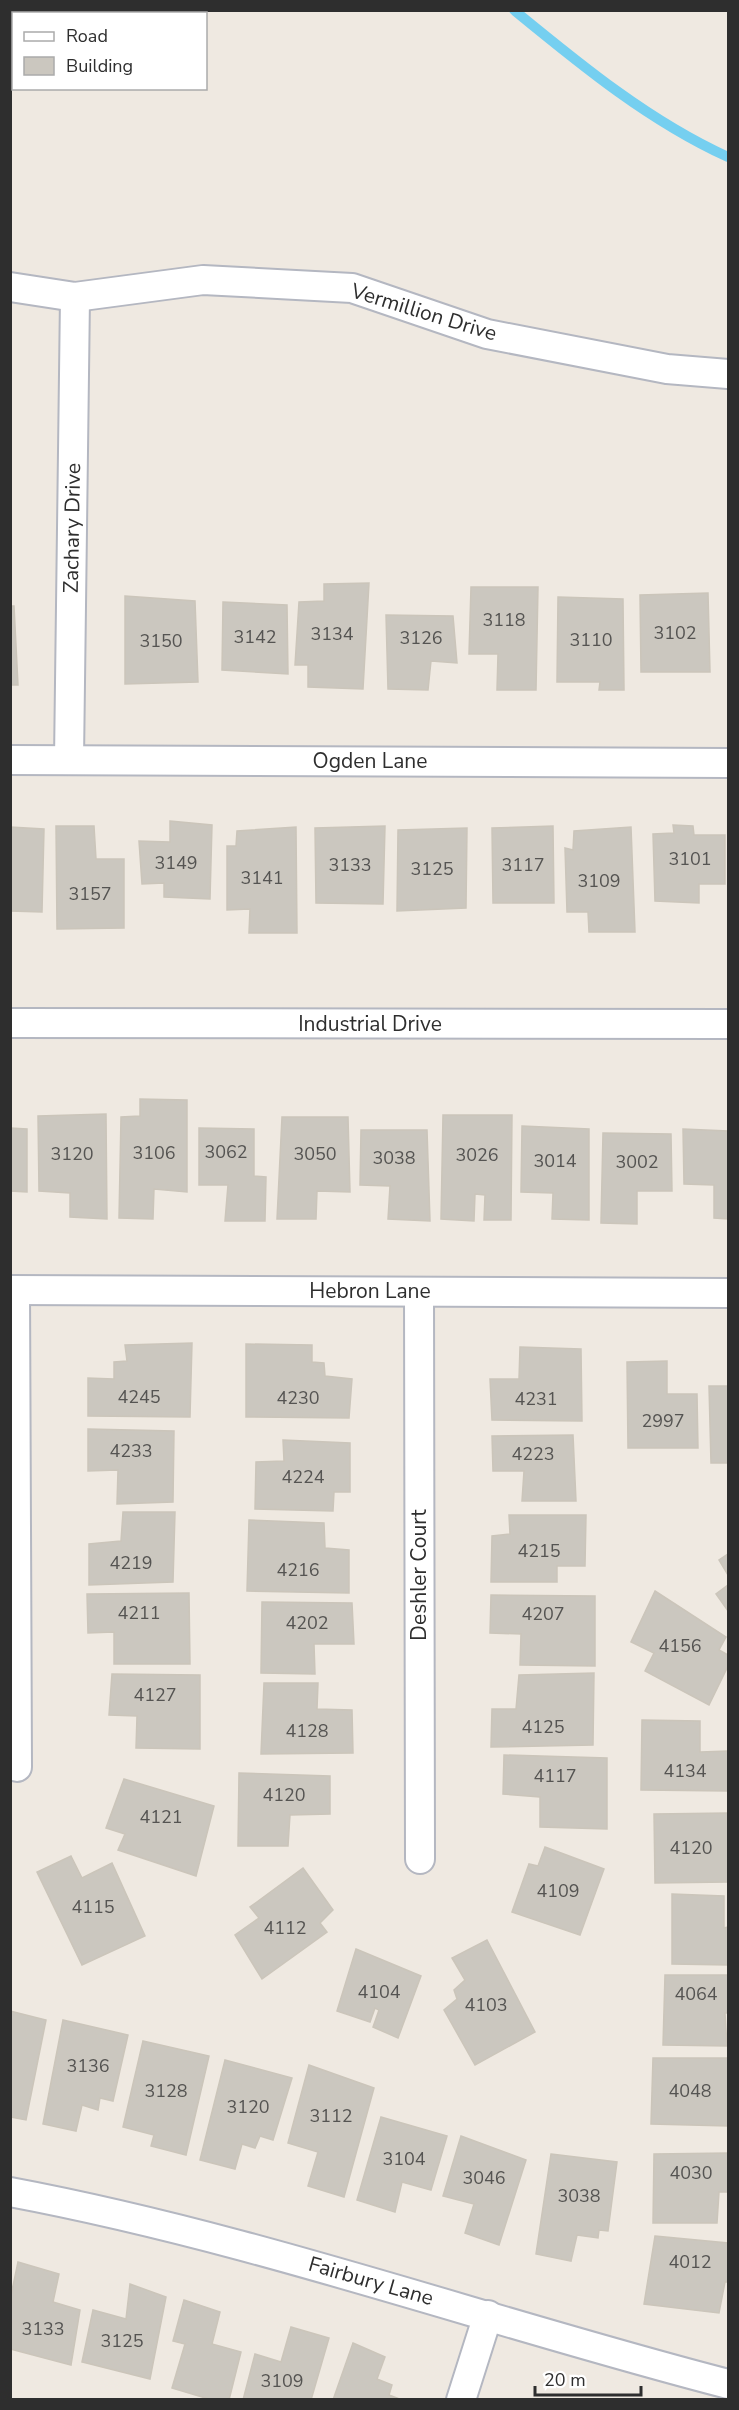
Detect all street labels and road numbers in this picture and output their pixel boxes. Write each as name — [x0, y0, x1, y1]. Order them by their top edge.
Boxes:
street label: Vermillion Drive — [347, 276, 500, 347]
street label: Zachary Drive — [57, 463, 87, 593]
street label: Ogden Lane — [313, 747, 427, 775]
street label: Industrial Drive — [298, 1010, 442, 1038]
street label: Hebron Lane — [309, 1277, 431, 1305]
street label: Deshler Court — [405, 1509, 433, 1641]
street label: Fairbury Lane — [305, 2250, 437, 2312]

